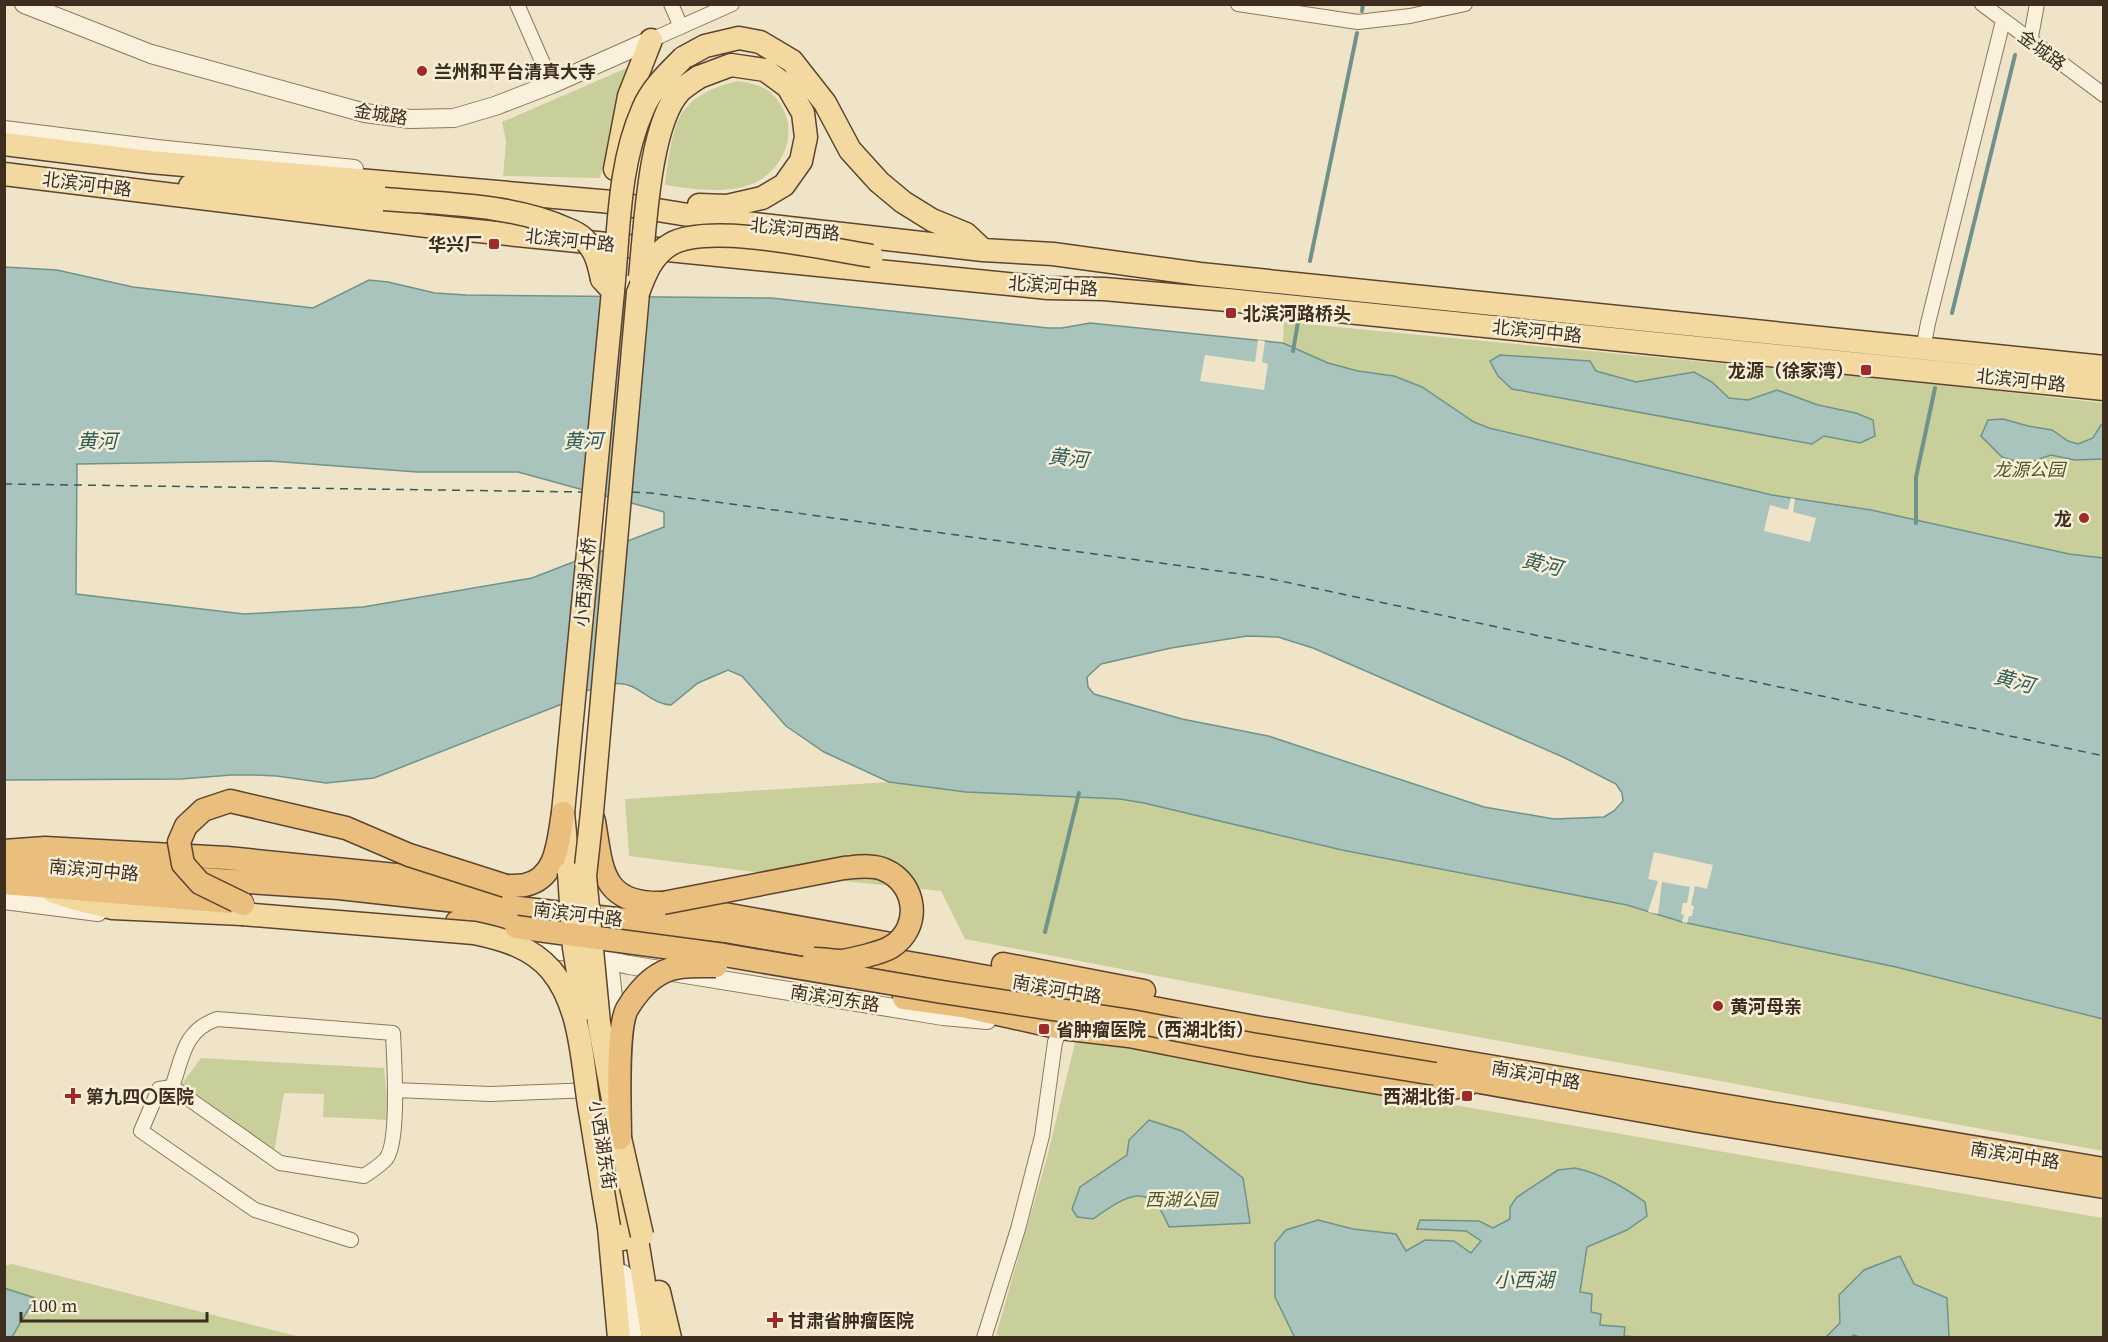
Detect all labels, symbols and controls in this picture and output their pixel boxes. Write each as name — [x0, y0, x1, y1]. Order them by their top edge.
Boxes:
street label: 金城路 — [2013, 24, 2071, 76]
place label: 兰州和平台清真大寺 — [434, 59, 596, 84]
marker: 兰州和平台清真大寺 — [415, 64, 429, 78]
street label: 金城路 — [352, 97, 410, 131]
street label: 北滨河中路 — [41, 166, 133, 202]
street label: 北滨河西路 — [749, 212, 841, 246]
street label: 北滨河中路 — [524, 223, 616, 257]
place label: 华兴厂 — [428, 232, 482, 257]
marker: 华兴厂 — [487, 237, 501, 251]
street label: 北滨河中路 — [1007, 270, 1099, 302]
place label: 北滨河路桥头 — [1243, 301, 1351, 326]
marker: 北滨河路桥头 — [1224, 306, 1238, 320]
street label: 北滨河中路 — [1491, 314, 1583, 348]
place label: 龙源（徐家湾） — [1728, 358, 1854, 383]
marker: 龙源（徐家湾） — [1859, 363, 1873, 377]
street label: 北滨河中路 — [1975, 363, 2067, 397]
water label: 黄河 — [77, 427, 121, 455]
water label: 黄河 — [563, 427, 607, 455]
water label: 黄河 — [1047, 442, 1093, 474]
park label: 龙源公园 — [1993, 457, 2068, 482]
place label: 龙 — [2054, 506, 2072, 531]
marker: 龙 — [2077, 511, 2091, 525]
street label: 小西湖大桥 — [569, 536, 601, 628]
water label: 黄河 — [1519, 546, 1569, 583]
water label: 黄河 — [1991, 662, 2041, 701]
street label: 南滨河中路 — [48, 854, 140, 886]
street label: 南滨河中路 — [532, 896, 624, 932]
street label: 南滨河中路 — [1011, 969, 1103, 1009]
street label: 南滨河东路 — [789, 979, 881, 1017]
place label: 黄河母亲 — [1730, 994, 1802, 1019]
marker: 黄河母亲 — [1711, 999, 1725, 1013]
place label: 省肿瘤医院（西湖北街） — [1056, 1017, 1254, 1042]
marker: 省肿瘤医院（西湖北街） — [1037, 1022, 1051, 1036]
street label: 南滨河中路 — [1490, 1055, 1582, 1095]
place label: 第九四〇医院 — [86, 1084, 194, 1109]
place label: 西湖北街 — [1383, 1084, 1455, 1109]
marker: 第九四〇医院 — [64, 1087, 82, 1105]
marker: 西湖北街 — [1460, 1089, 1474, 1103]
street label: 小西湖东街 — [584, 1099, 622, 1191]
street label: 南滨河中路 — [1969, 1136, 2061, 1174]
park label: 西湖公园 — [1145, 1187, 1220, 1212]
water label: 小西湖 — [1494, 1266, 1557, 1294]
scale bar — [21, 1285, 207, 1323]
text: 100 m — [30, 1293, 77, 1318]
place label: 甘肃省肿瘤医院 — [788, 1308, 914, 1333]
marker: 甘肃省肿瘤医院 — [766, 1311, 784, 1329]

